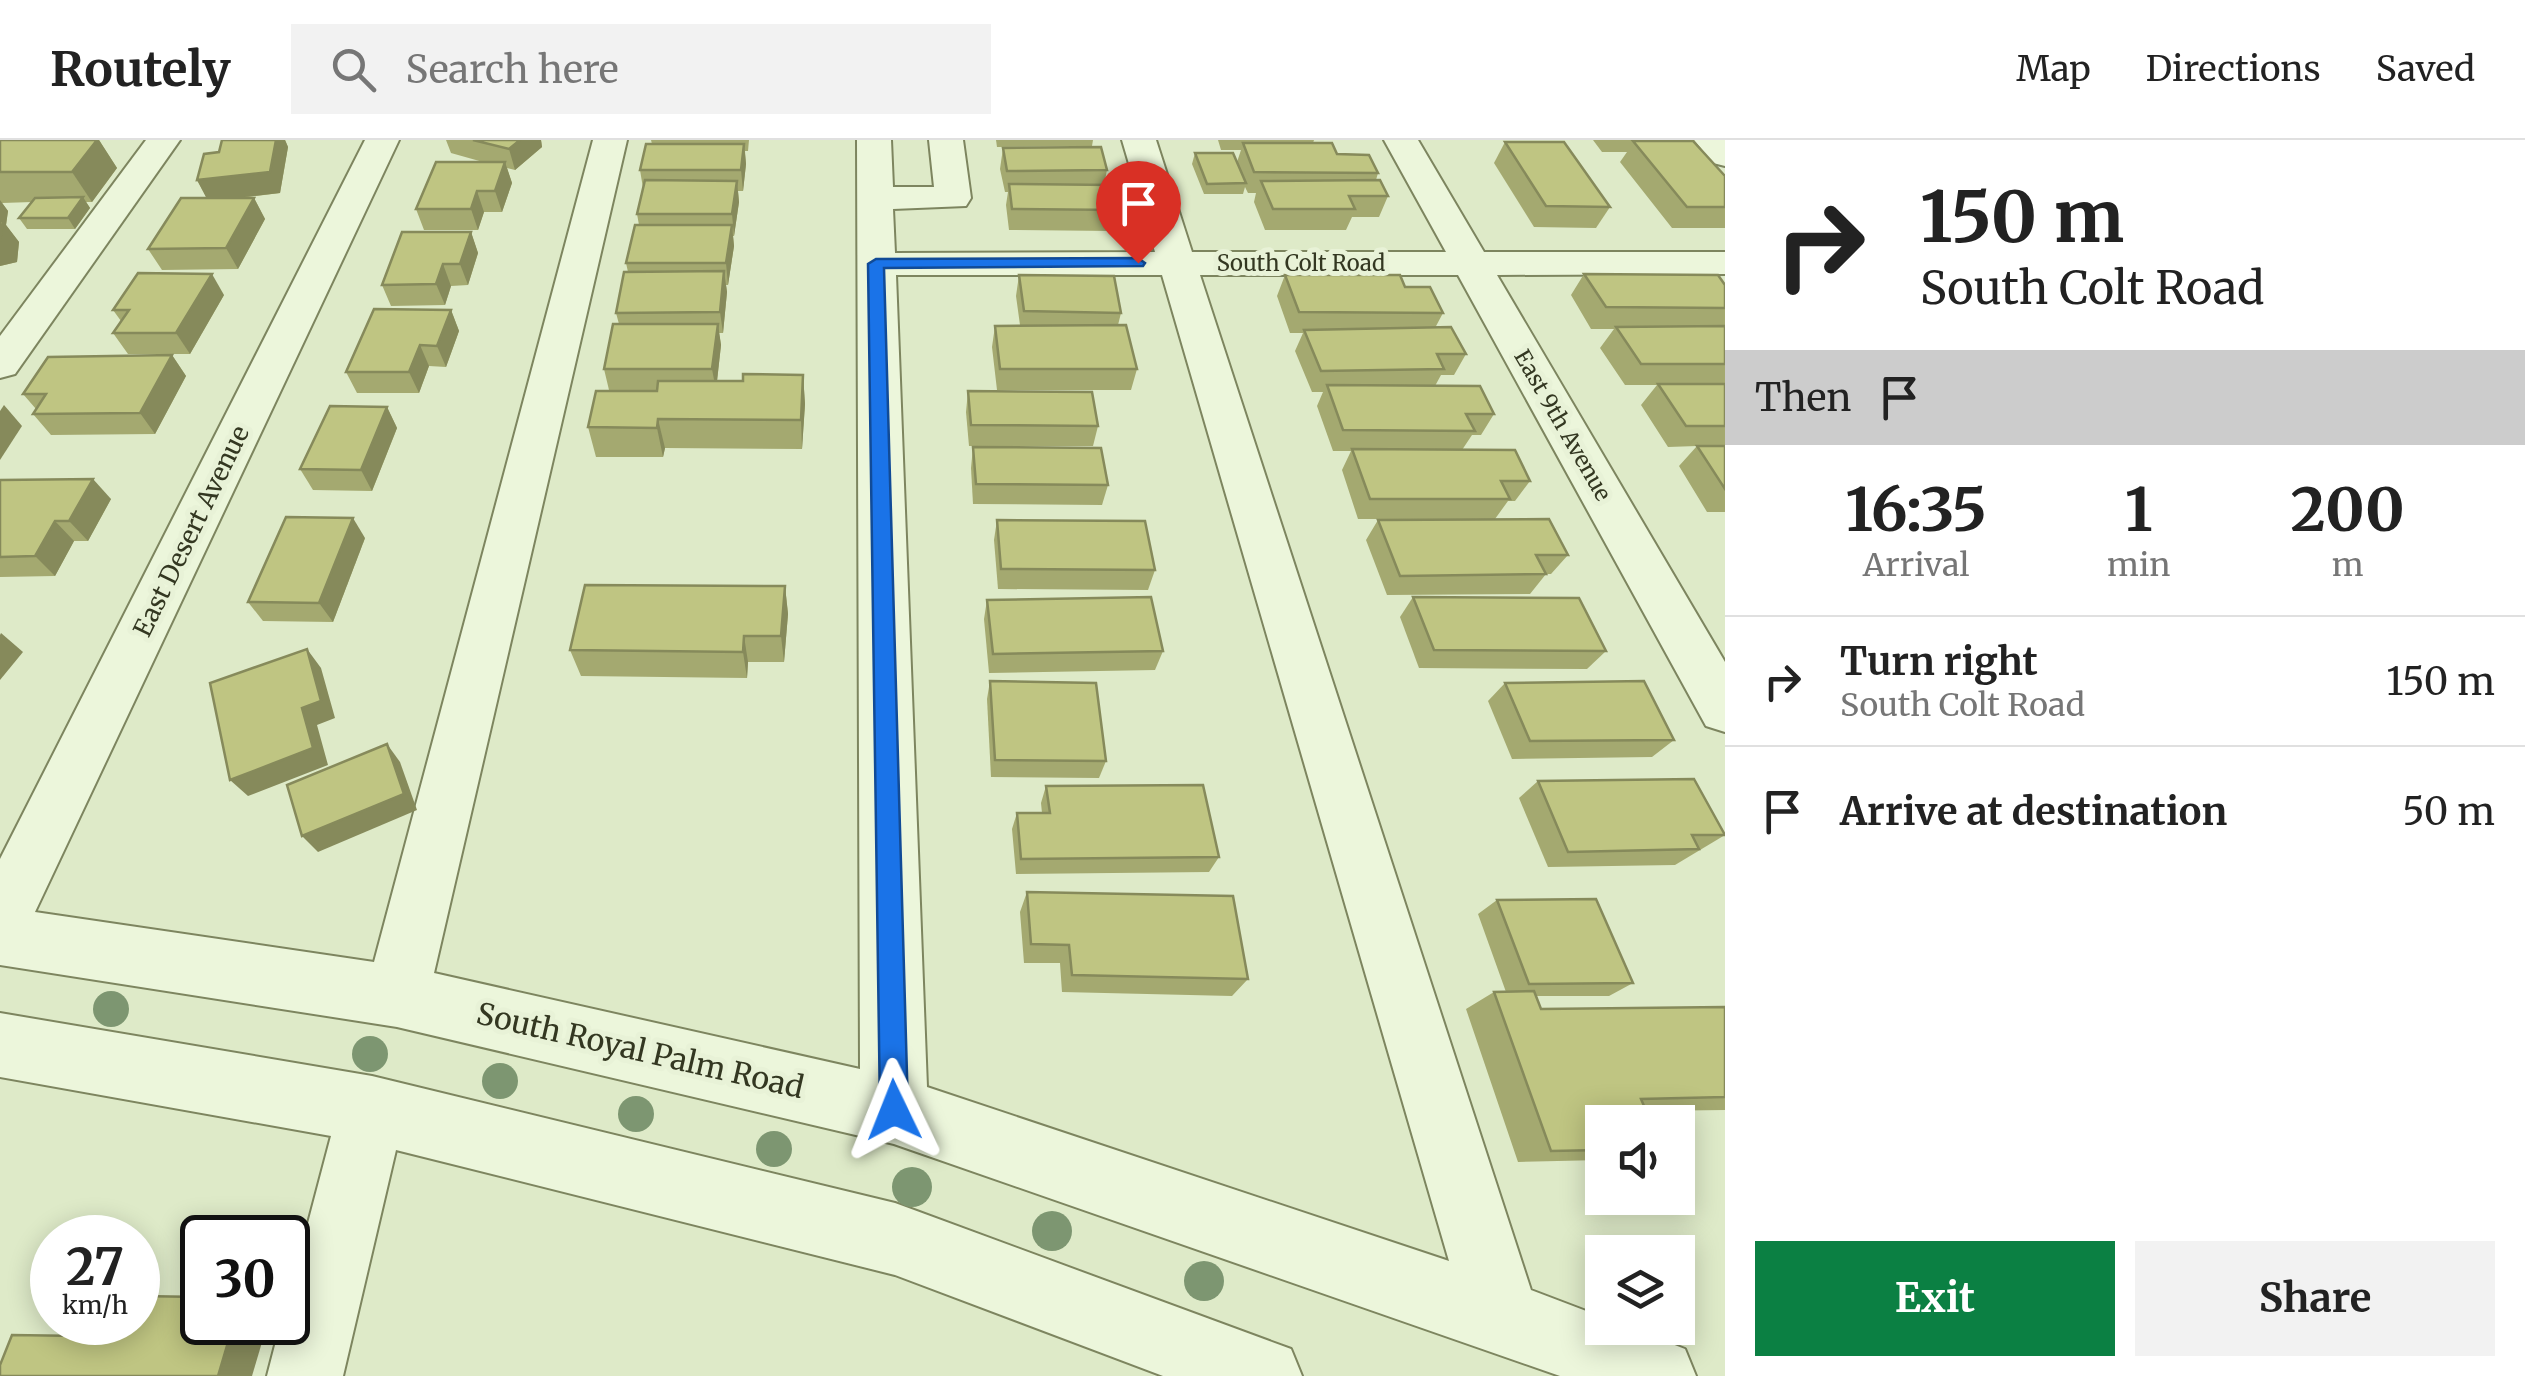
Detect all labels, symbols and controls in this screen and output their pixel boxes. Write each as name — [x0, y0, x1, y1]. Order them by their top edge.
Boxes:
search box — [291, 24, 991, 114]
text: Routely — [50, 39, 231, 99]
icon: search — [326, 42, 381, 97]
text: Search here — [406, 46, 619, 93]
text: Map — [2016, 47, 2091, 91]
text: Directions — [2146, 47, 2321, 91]
text: Saved — [2376, 47, 2475, 91]
pin — [1096, 161, 1181, 264]
text: 150 m — [1920, 173, 2124, 261]
icon: arrive — [1111, 176, 1166, 231]
icon: right — [1755, 180, 1885, 310]
street label: South Colt Road — [1217, 249, 1385, 277]
text: South Colt Road — [1920, 260, 2264, 316]
street label: East 9th Avenue — [1508, 344, 1618, 506]
icon: arrive — [1872, 370, 1927, 425]
text: Then — [1755, 374, 1852, 421]
street label: East Desert Avenue — [126, 420, 256, 642]
text: 16:35 — [1845, 472, 1987, 547]
text: 1 — [2125, 472, 2153, 547]
text: 200 — [2291, 472, 2405, 547]
text: Arrival — [1863, 545, 1969, 585]
text: min — [2107, 545, 2170, 585]
text: m — [2332, 545, 2364, 585]
text: Turn right — [1840, 638, 2038, 685]
icon: right — [1755, 654, 1810, 709]
text: 150 m — [2386, 658, 2495, 705]
text: South Colt Road — [1840, 685, 2085, 725]
icon: arrive — [1755, 784, 1810, 839]
text: Arrive at destination — [1840, 788, 2227, 835]
text: 50 m — [2402, 788, 2495, 835]
street label: South Royal Palm Road — [473, 994, 807, 1106]
position arrow — [842, 1058, 946, 1162]
map controls — [1585, 1105, 1695, 1345]
button: sound — [1585, 1105, 1695, 1215]
speed limit sign: 30 — [180, 1215, 310, 1345]
button: layers — [1585, 1235, 1695, 1345]
text: 27 — [66, 1236, 124, 1299]
button: Exit — [1755, 1241, 2115, 1356]
button: Share — [2135, 1241, 2495, 1356]
text: km/h — [62, 1289, 128, 1321]

